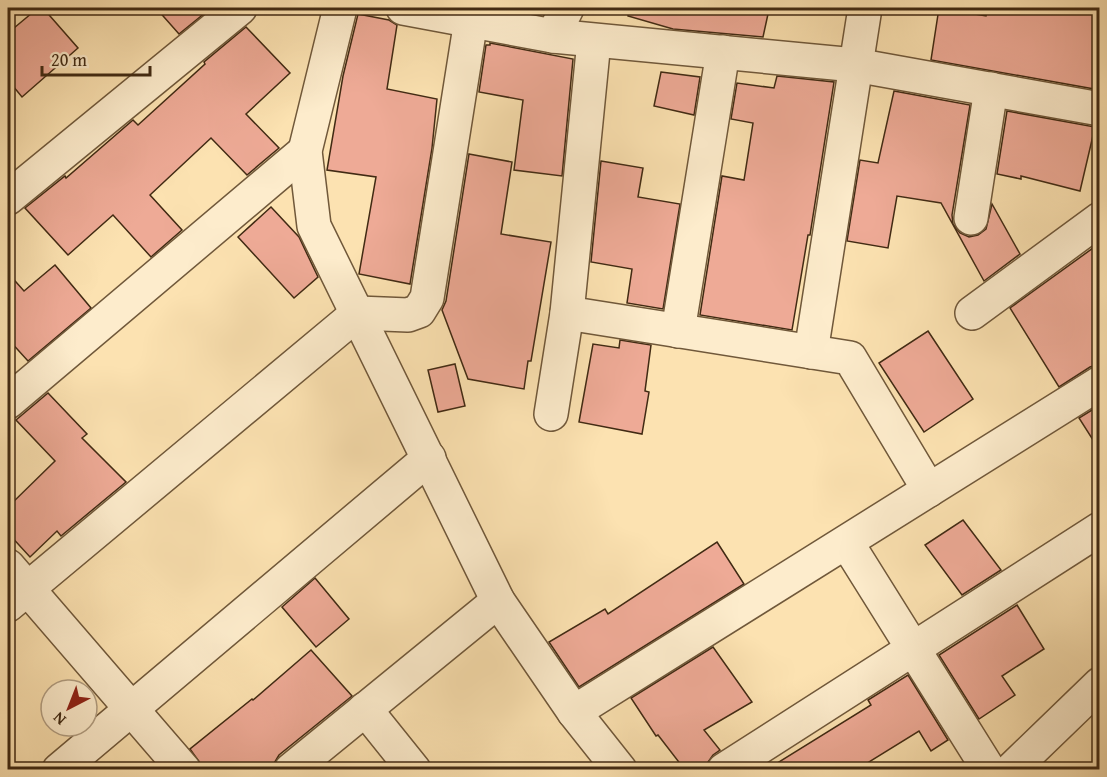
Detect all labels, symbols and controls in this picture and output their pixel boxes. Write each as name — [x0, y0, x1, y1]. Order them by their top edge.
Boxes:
scale bar — [42, 39, 150, 77]
text: 20 m — [51, 46, 87, 73]
north arrow — [39, 678, 99, 738]
text: N — [47, 706, 71, 732]

